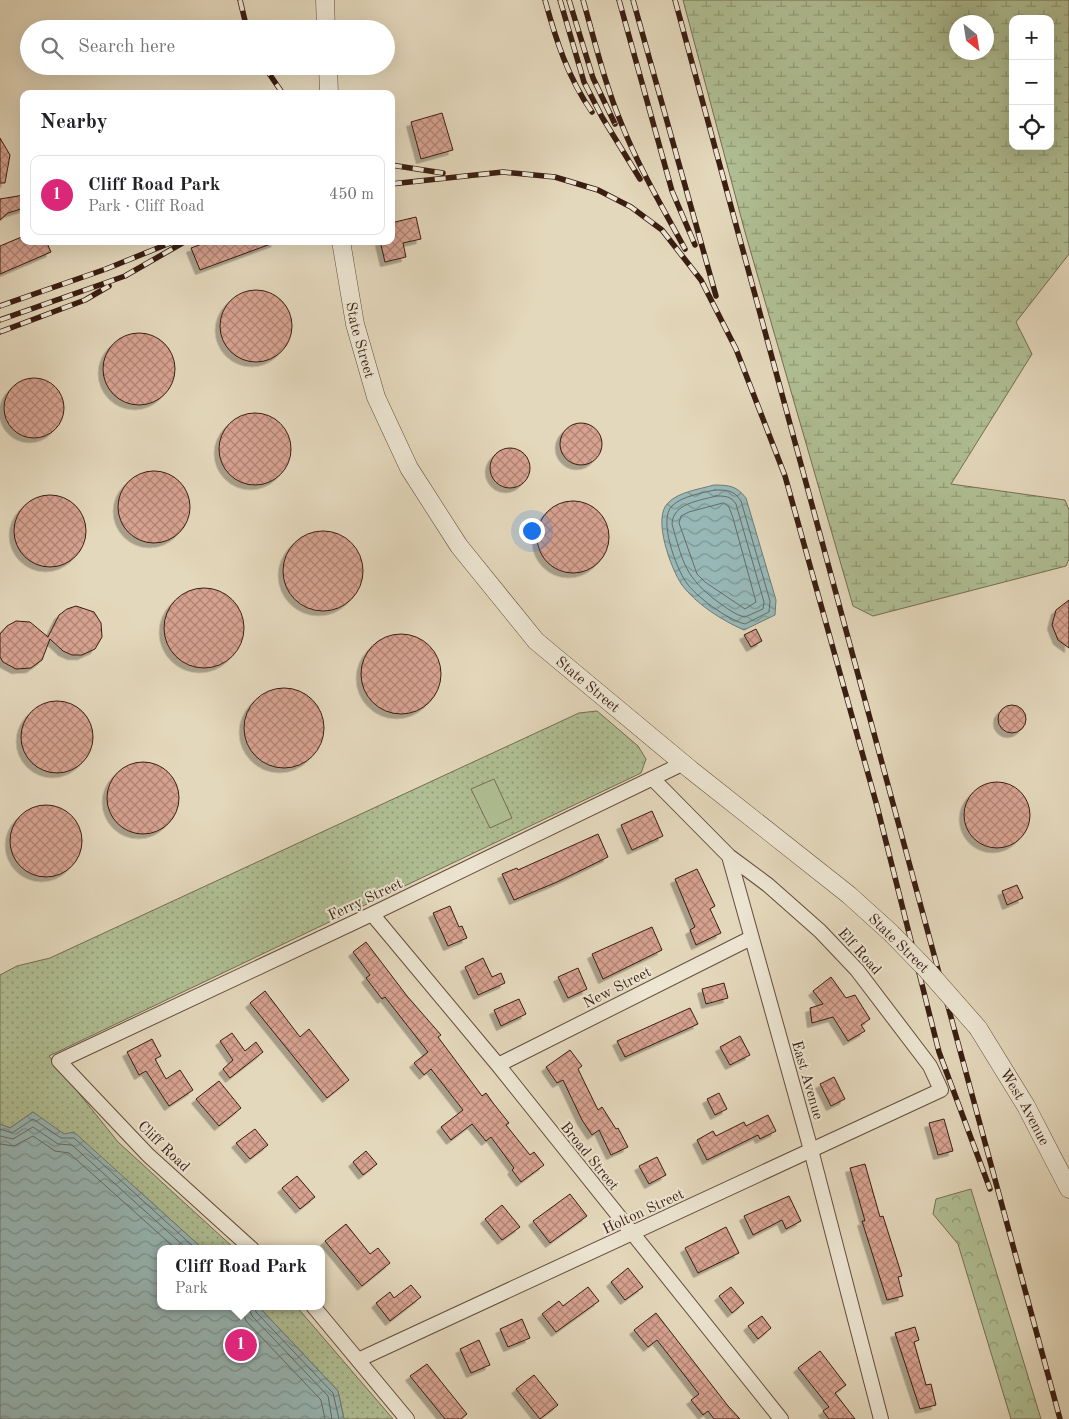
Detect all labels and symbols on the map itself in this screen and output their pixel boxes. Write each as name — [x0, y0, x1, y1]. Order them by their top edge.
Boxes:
north arrow — [949, 15, 994, 60]
street label: State Street — [342, 301, 376, 380]
your location — [519, 518, 545, 544]
street label: State Street — [552, 655, 622, 716]
street label: Ferry Street — [326, 877, 405, 924]
street label: State Street — [865, 912, 931, 977]
street label: Elf Road — [834, 926, 884, 978]
street label: New Street — [581, 965, 654, 1012]
street label: East Avenue — [788, 1039, 825, 1122]
street label: West Avenue — [996, 1067, 1051, 1148]
street label: Cliff Road — [134, 1119, 192, 1175]
street label: Broad Street — [557, 1120, 621, 1194]
street label: Holton Street — [601, 1187, 687, 1238]
pin: 1 — [225, 1326, 257, 1364]

